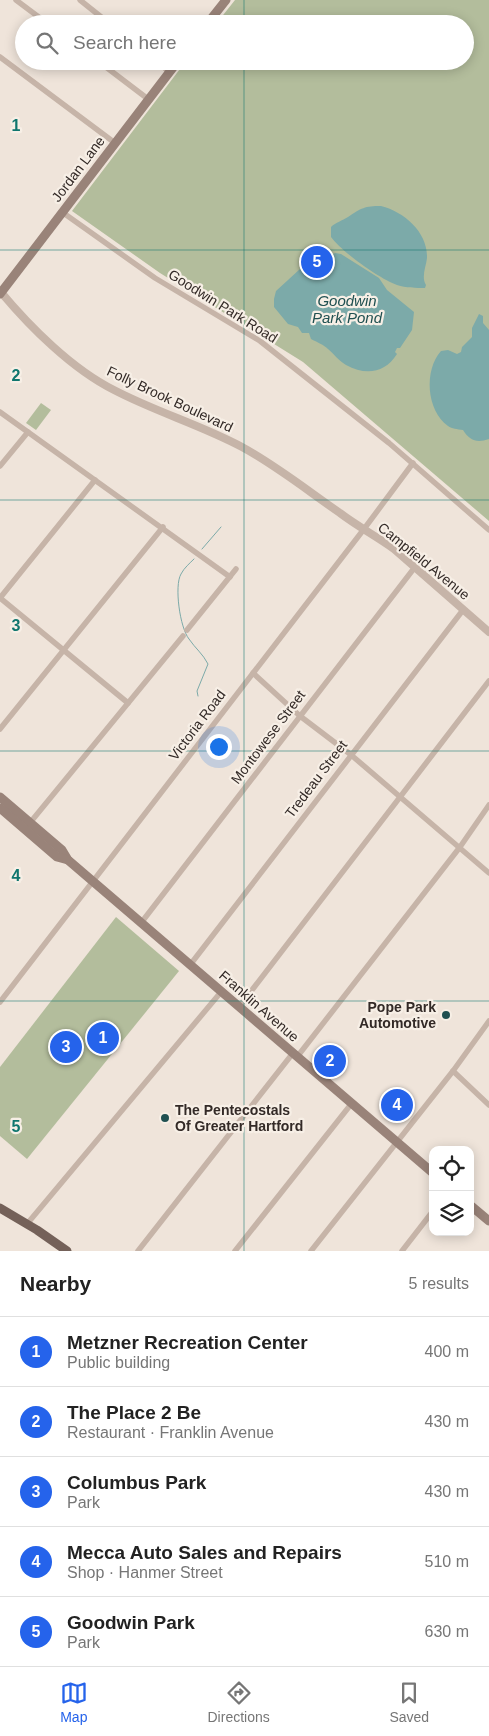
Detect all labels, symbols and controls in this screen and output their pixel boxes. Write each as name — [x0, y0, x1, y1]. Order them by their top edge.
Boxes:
search box — [15, 15, 474, 70]
icon: search — [33, 29, 61, 57]
text: Search here — [73, 32, 177, 53]
text: 1 — [12, 117, 21, 134]
street label: Jordan Lane — [48, 133, 108, 205]
pin: 5 — [301, 243, 333, 281]
street label: Goodwin Park Road — [166, 266, 280, 346]
water label: Goodwin Park Pond — [312, 292, 383, 326]
street label: Folly Brook Boulevard — [105, 363, 235, 435]
text: 2 — [12, 367, 21, 384]
street label: Campfield Avenue — [375, 519, 473, 603]
text: 3 — [12, 617, 21, 634]
street label: Victoria Road — [165, 687, 229, 763]
street label: Montowese Street — [228, 687, 308, 787]
your location — [206, 734, 232, 760]
street label: Tredeau Street — [282, 737, 350, 821]
text: 4 — [12, 867, 21, 884]
street label: Franklin Avenue — [216, 967, 302, 1045]
place label: Pope Park Automotive — [359, 999, 436, 1031]
marker: Pope Park Automotive — [440, 1009, 452, 1021]
pin: 1 — [87, 1019, 119, 1057]
pin: 3 — [50, 1028, 82, 1066]
pin: 2 — [314, 1042, 346, 1080]
pin: 4 — [381, 1086, 413, 1124]
place label: The Pentecostals Of Greater Hartford — [175, 1102, 303, 1134]
marker: The Pentecostals Of Greater Hartford — [159, 1112, 171, 1124]
text: 5 — [12, 1118, 21, 1135]
map controls — [429, 1146, 474, 1236]
button: locate — [429, 1146, 474, 1191]
button: layers — [429, 1191, 474, 1236]
text: Nearby — [20, 1272, 91, 1295]
text: 5 results — [409, 1275, 469, 1292]
text: Metzner Recreation Center — [67, 1332, 308, 1353]
text: 1 — [32, 1343, 40, 1360]
text: 400 m — [425, 1343, 469, 1360]
text: Public building — [67, 1354, 170, 1371]
text: The Place 2 Be — [67, 1402, 201, 1423]
text: 2 — [32, 1413, 40, 1430]
text: 430 m — [425, 1413, 469, 1430]
text: Restaurant · Franklin Avenue — [67, 1424, 274, 1441]
text: Columbus Park — [67, 1472, 206, 1493]
text: 3 — [32, 1483, 40, 1500]
text: 430 m — [425, 1483, 469, 1500]
text: Park — [67, 1494, 100, 1511]
text: Mecca Auto Sales and Repairs — [67, 1542, 342, 1563]
text: 4 — [32, 1553, 40, 1570]
text: 510 m — [425, 1553, 469, 1570]
text: Shop · Hanmer Street — [67, 1564, 223, 1581]
text: Goodwin Park — [67, 1612, 195, 1633]
text: 5 — [32, 1623, 40, 1640]
text: 630 m — [425, 1623, 469, 1640]
text: Park — [67, 1634, 100, 1651]
tab: Map — [60, 1679, 88, 1725]
tab: Directions — [208, 1679, 270, 1725]
tab: Saved — [389, 1679, 429, 1725]

